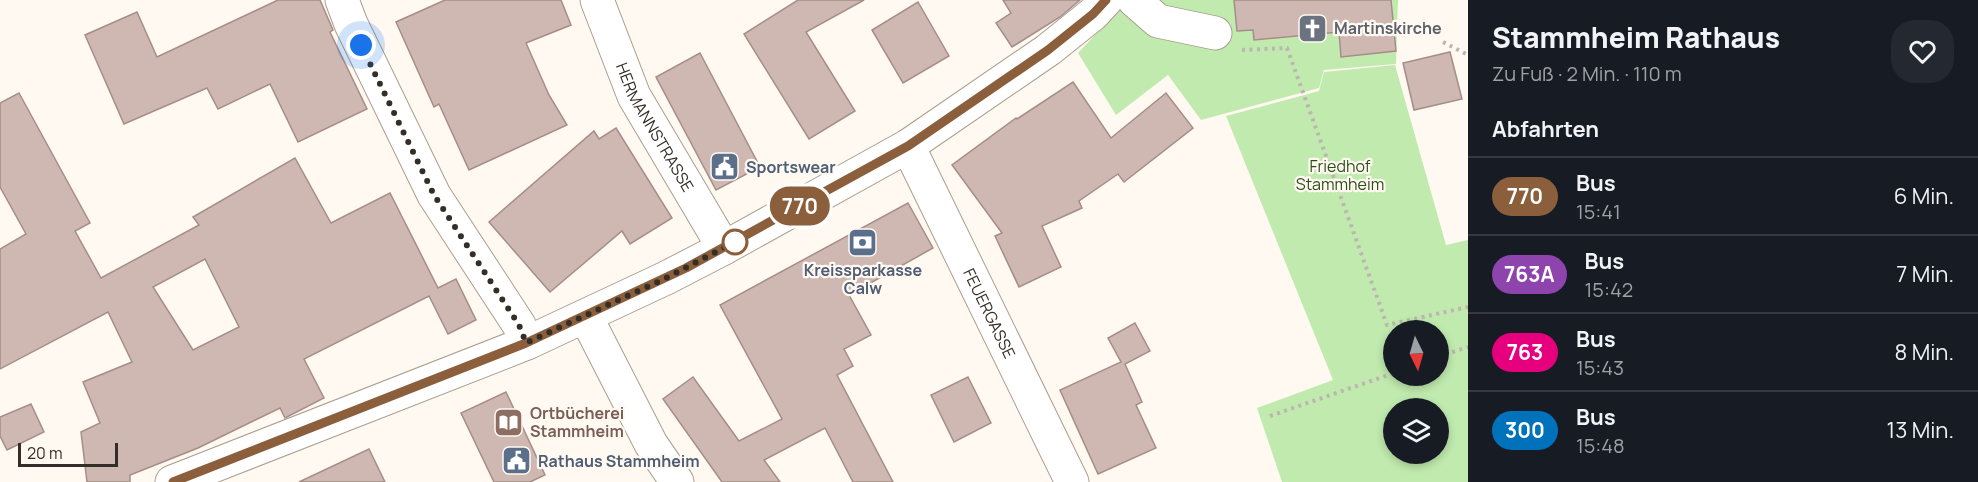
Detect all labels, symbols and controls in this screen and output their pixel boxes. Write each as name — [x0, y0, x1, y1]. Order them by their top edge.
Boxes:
church icon: Martinskirche — [1297, 12, 1329, 44]
place label: Martinskirche — [1334, 17, 1442, 39]
text: Stammheim Rathaus — [1492, 18, 1780, 56]
button: heart — [1891, 20, 1954, 83]
your location — [346, 30, 376, 60]
street label: HERMANNSTRASSE — [611, 59, 699, 196]
text: Zu Fuß · 2 Min. · 110 m — [1492, 60, 1682, 87]
text: Abfahrten — [1492, 114, 1599, 144]
public building icon: Sportswear — [709, 151, 741, 183]
park label: Friedhof Stammheim — [1296, 155, 1384, 195]
place label: Sportswear — [746, 156, 836, 178]
text: Bus — [1576, 168, 1616, 198]
text: 6 Min. — [1894, 181, 1954, 211]
text: 770 — [1507, 182, 1543, 210]
line badge: 770 — [766, 186, 834, 226]
text: 770 — [782, 192, 818, 220]
text: 15:41 — [1576, 198, 1621, 225]
bank icon: Kreissparkasse Calw — [847, 226, 879, 258]
unlabelled marker — [722, 229, 748, 255]
text: Bus — [1585, 246, 1624, 276]
place label: Kreissparkasse Calw — [804, 259, 922, 299]
text: 7 Min. — [1896, 259, 1954, 289]
text: 763A — [1504, 260, 1555, 288]
street label: FEUERGASSE — [958, 264, 1021, 362]
text: 15:42 — [1585, 276, 1633, 303]
north arrow — [1383, 320, 1449, 386]
map controls — [1383, 320, 1449, 464]
text: Bus — [1576, 324, 1616, 354]
text: 8 Min. — [1895, 337, 1954, 367]
text: 763 — [1507, 338, 1543, 366]
text: 15:43 — [1576, 354, 1624, 381]
button: layers — [1383, 398, 1449, 464]
place label: Ortbücherei Stammheim — [530, 402, 624, 442]
text: Bus — [1576, 402, 1616, 432]
library icon: Ortbücherei Stammheim — [493, 406, 525, 438]
text: 13 Min. — [1887, 415, 1954, 445]
text: 300 — [1505, 416, 1545, 444]
text: 15:48 — [1576, 432, 1625, 459]
scale bar — [18, 440, 118, 468]
text: 20 m — [27, 442, 63, 464]
public building icon: Rathaus Stammheim — [501, 445, 533, 477]
place label: Rathaus Stammheim — [538, 450, 700, 472]

